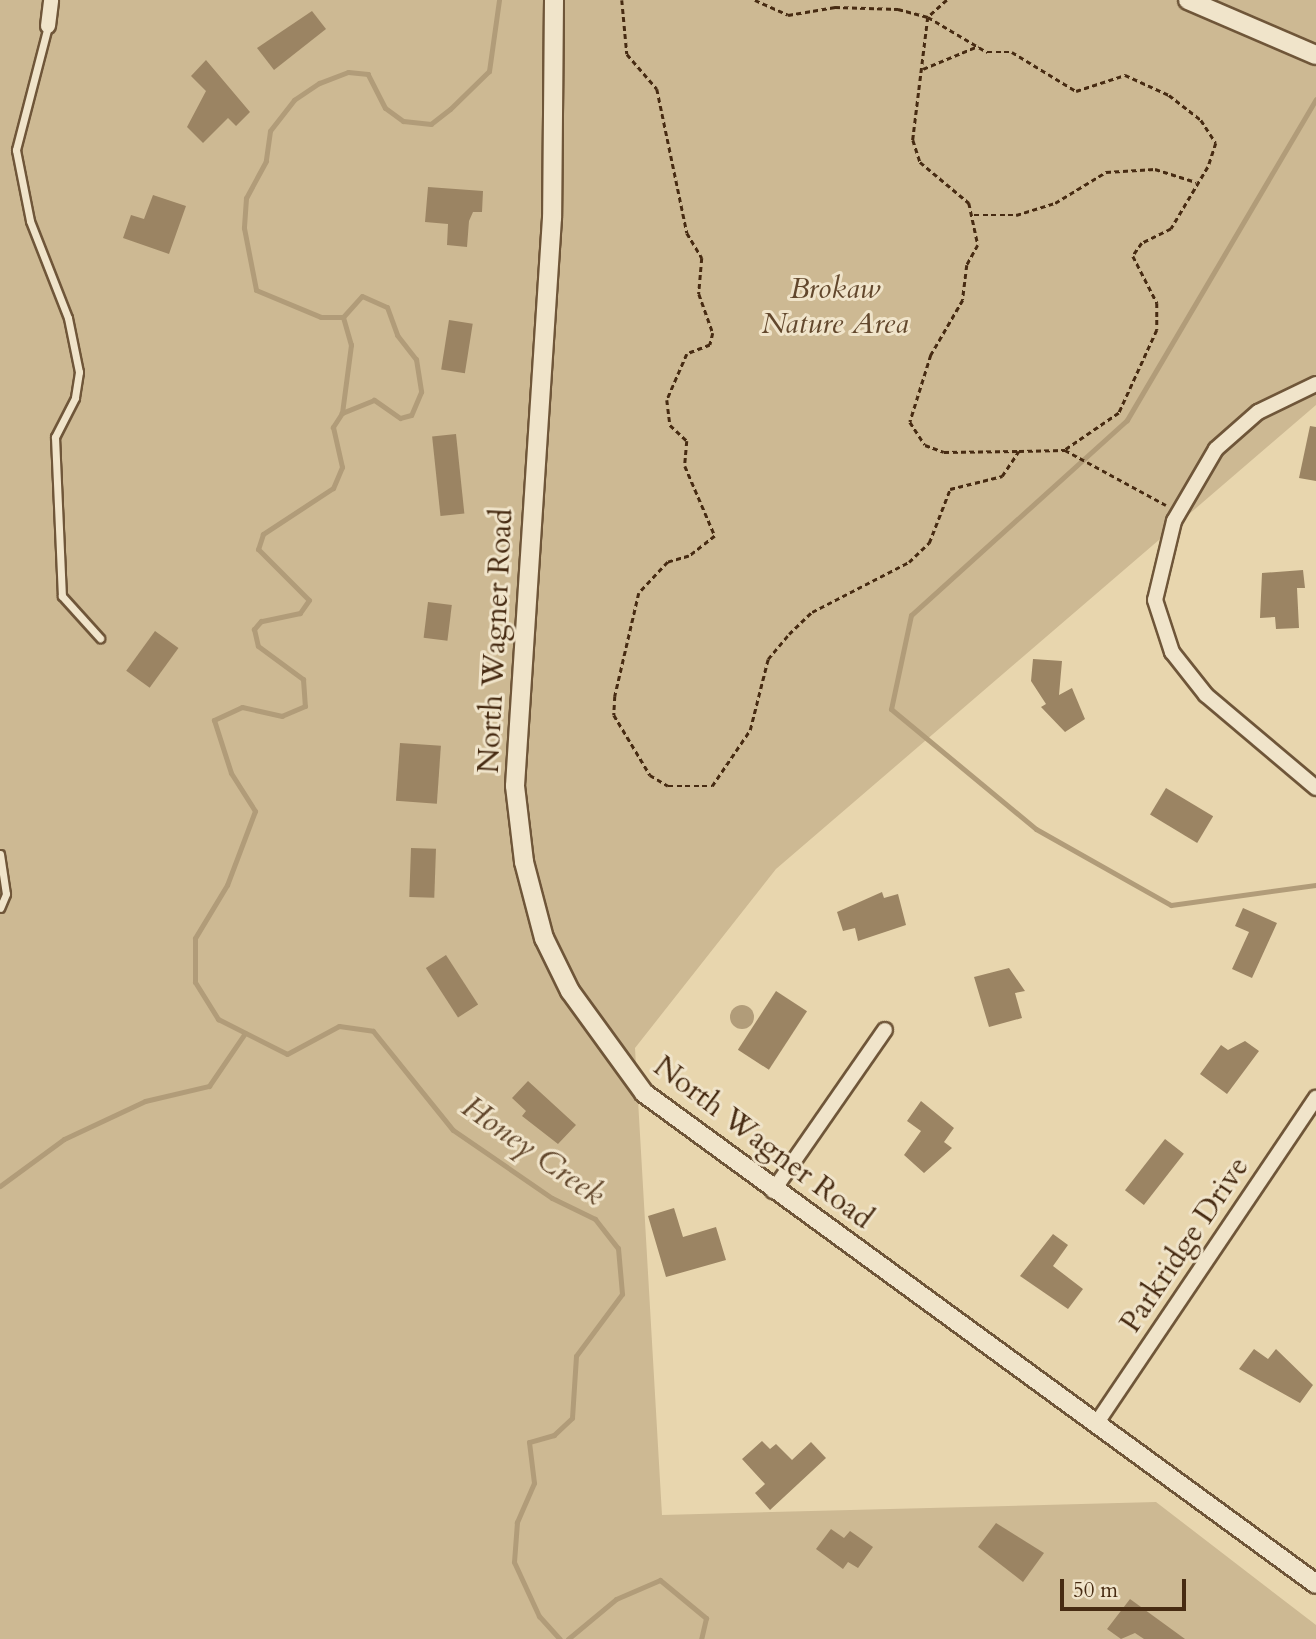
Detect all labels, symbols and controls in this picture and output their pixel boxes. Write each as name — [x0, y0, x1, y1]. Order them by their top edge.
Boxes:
park label: Brokaw Nature Area — [761, 271, 909, 342]
street label: North Wagner Road — [471, 508, 521, 774]
street label: North Wagner Road — [646, 1049, 880, 1237]
water label: Honey Creek — [454, 1088, 612, 1214]
street label: Parkridge Drive — [1113, 1150, 1257, 1340]
scale bar — [1064, 1566, 1190, 1610]
text: 50 m — [1073, 1576, 1118, 1605]

